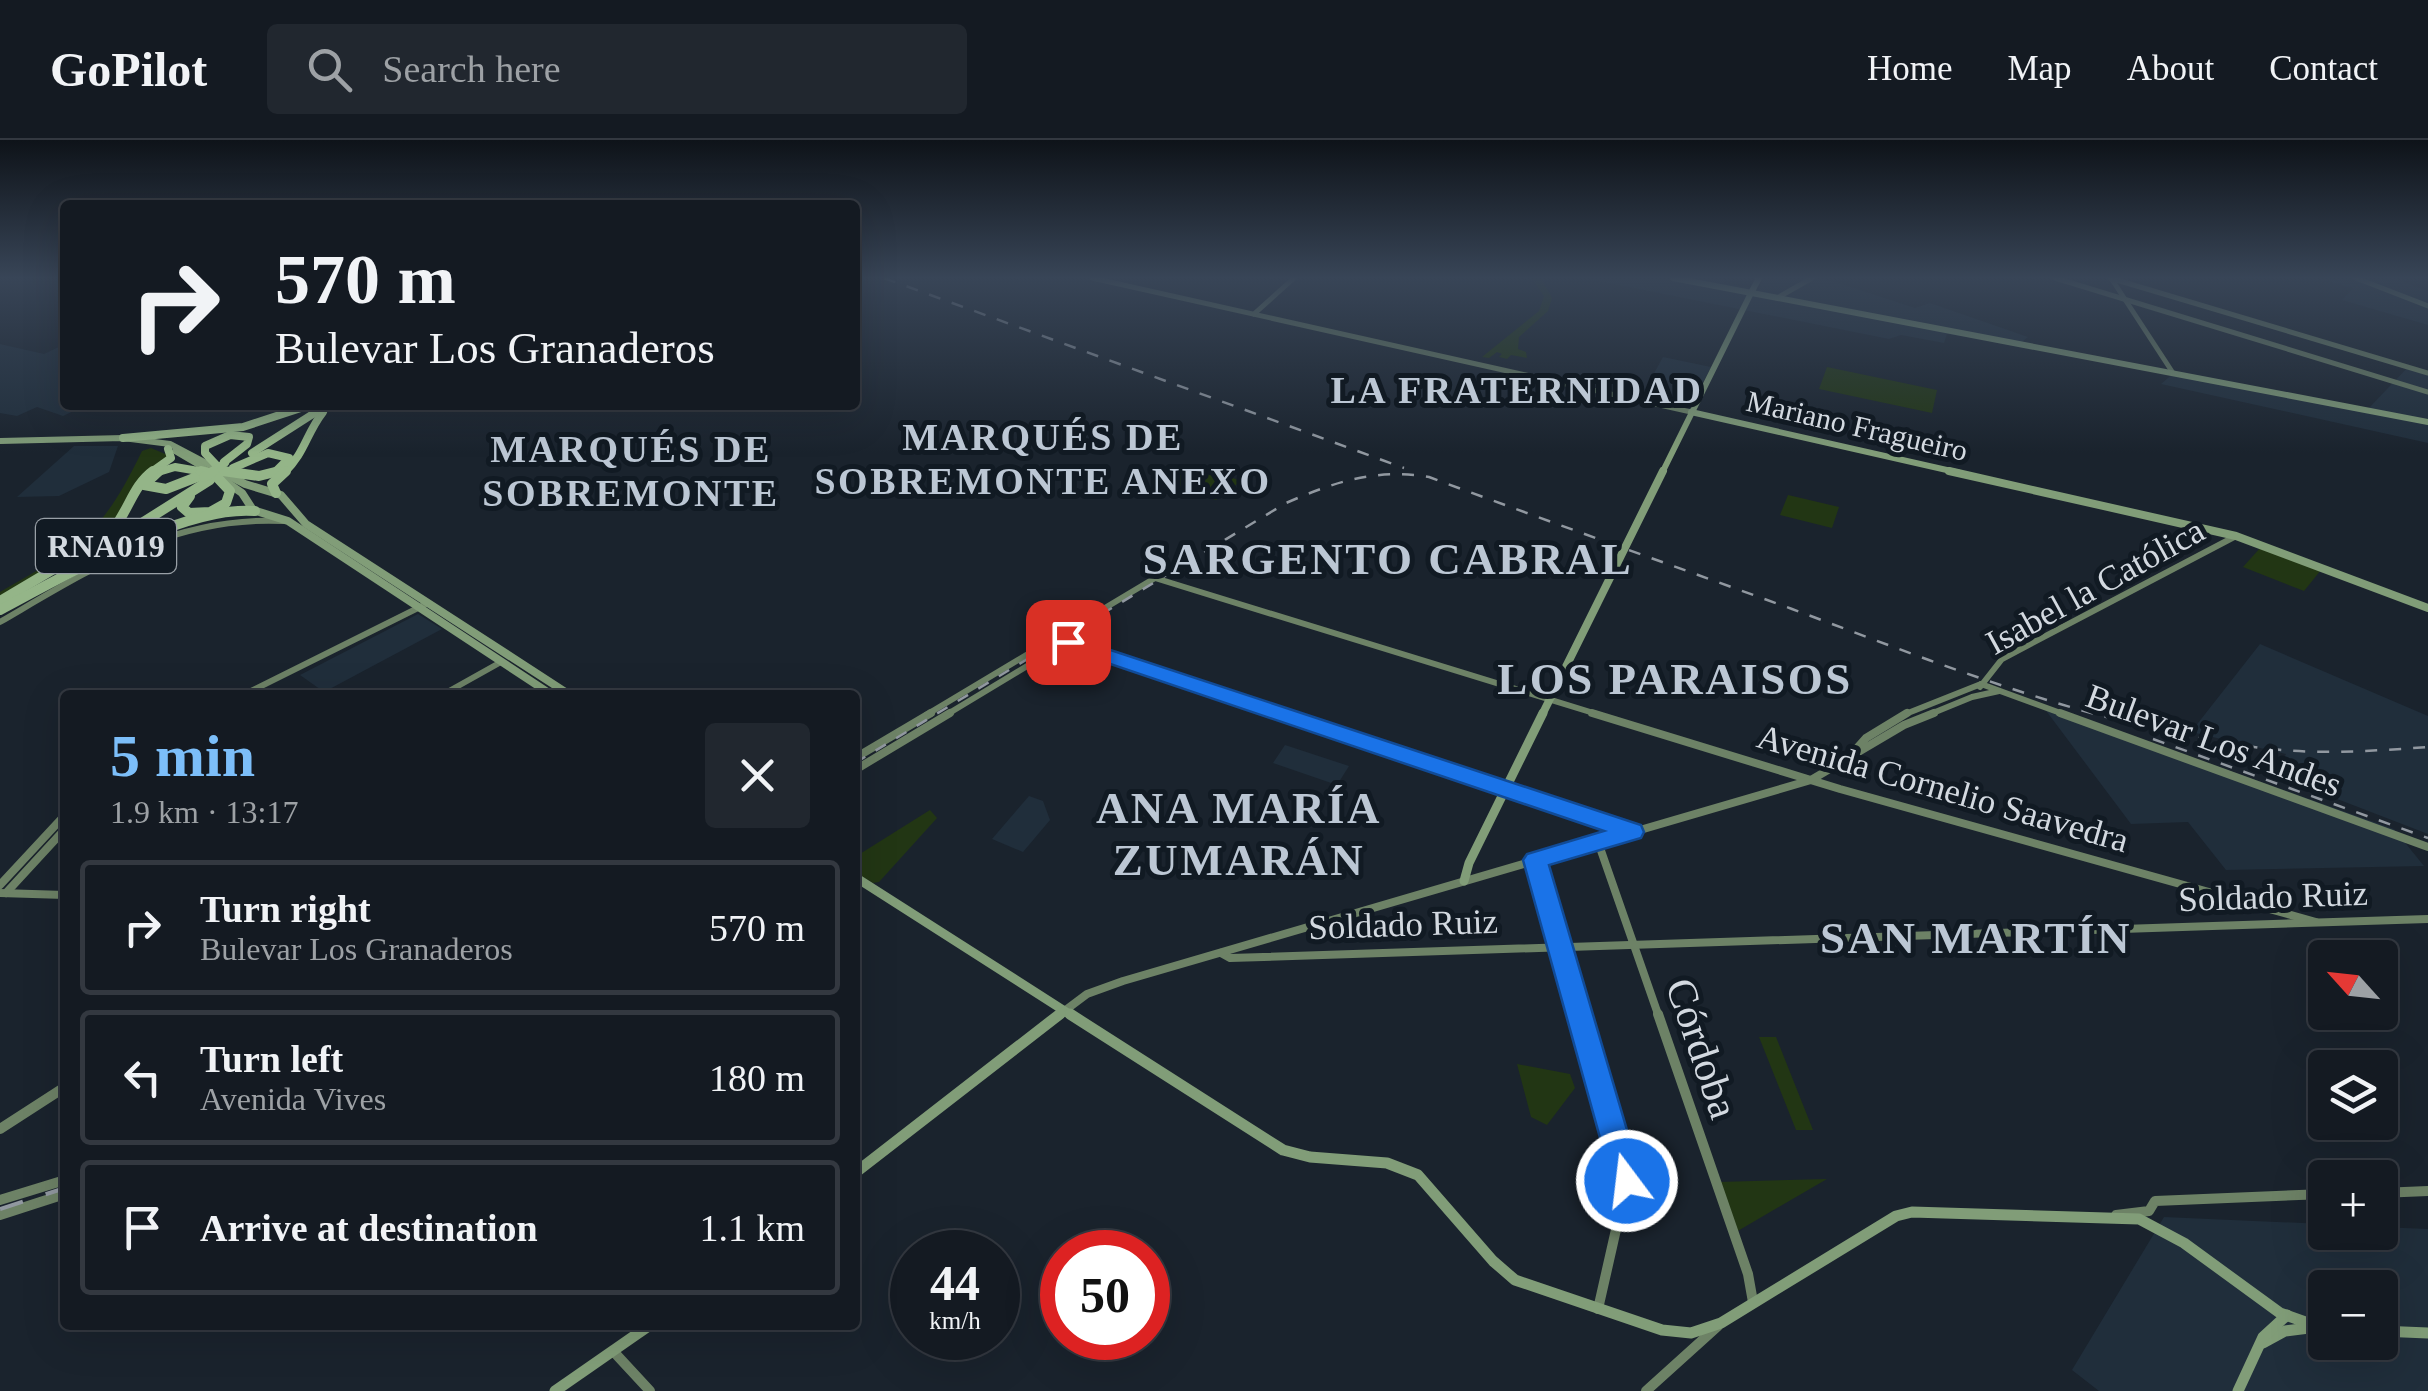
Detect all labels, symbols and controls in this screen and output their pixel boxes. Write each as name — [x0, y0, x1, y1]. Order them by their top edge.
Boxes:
search box — [267, 24, 967, 114]
icon: search — [302, 42, 357, 97]
text: GoPilot — [50, 43, 207, 96]
text: Search here — [382, 48, 561, 90]
text: Home — [1867, 49, 1952, 88]
text: Map — [2007, 49, 2072, 88]
text: About — [2127, 49, 2214, 88]
text: Contact — [2269, 49, 2378, 88]
icon: right — [110, 240, 240, 370]
text: 570 m — [275, 241, 456, 318]
text: Bulevar Los Granaderos — [275, 323, 715, 373]
district label: LA FRATERNIDAD — [1330, 369, 1704, 411]
street label: Mariano Fragueiro — [1743, 384, 1971, 467]
district label: MARQUÉS DE SOBREMONTE ANEXO — [814, 416, 1272, 502]
district label: MARQUÉS DE SOBREMONTE — [482, 428, 780, 514]
street label: Isabel la Católica — [1980, 510, 2211, 662]
road number: RNA019 — [36, 519, 176, 573]
district label: SARGENTO CABRAL — [1143, 534, 1633, 584]
pin — [1026, 600, 1111, 685]
icon: arrive — [1041, 615, 1096, 670]
district label: LOS PARAISOS — [1497, 654, 1853, 704]
street label: Bulevar Los Andes — [2081, 676, 2347, 805]
street label: Avenida Cornelio Saavedra — [1753, 717, 2133, 860]
text: 5 min — [110, 723, 255, 789]
button: close — [705, 723, 810, 828]
district label: ANA MARÍA ZUMARÁN — [1096, 783, 1382, 885]
text: 1.9 km · 13:17 — [110, 794, 298, 830]
street label: Soldado Ruiz — [2178, 874, 2368, 919]
text: Turn right — [200, 888, 371, 930]
icon: right — [115, 900, 170, 955]
street label: Soldado Ruiz — [1308, 902, 1498, 947]
text: 570 m — [709, 907, 805, 949]
district label: SAN MARTÍN — [1820, 913, 2132, 963]
text: Bulevar Los Granaderos — [200, 931, 513, 967]
north arrow — [2308, 940, 2398, 1030]
map controls — [2308, 940, 2398, 1360]
street label: Córdoba — [1657, 972, 1747, 1125]
text: Turn left — [200, 1038, 343, 1080]
icon: left — [115, 1050, 170, 1105]
button: layers — [2308, 1050, 2398, 1140]
text: 180 m — [709, 1057, 805, 1099]
text: Avenida Vives — [200, 1081, 386, 1117]
position arrow — [1575, 1129, 1679, 1233]
button: + — [2308, 1160, 2398, 1250]
icon: arrive — [115, 1200, 170, 1255]
text: Arrive at destination — [200, 1207, 538, 1249]
text: 1.1 km — [699, 1207, 805, 1249]
speed limit sign: 50 — [1040, 1230, 1170, 1360]
text: 44 — [930, 1255, 980, 1311]
button: − — [2308, 1270, 2398, 1360]
text: km/h — [929, 1307, 981, 1334]

